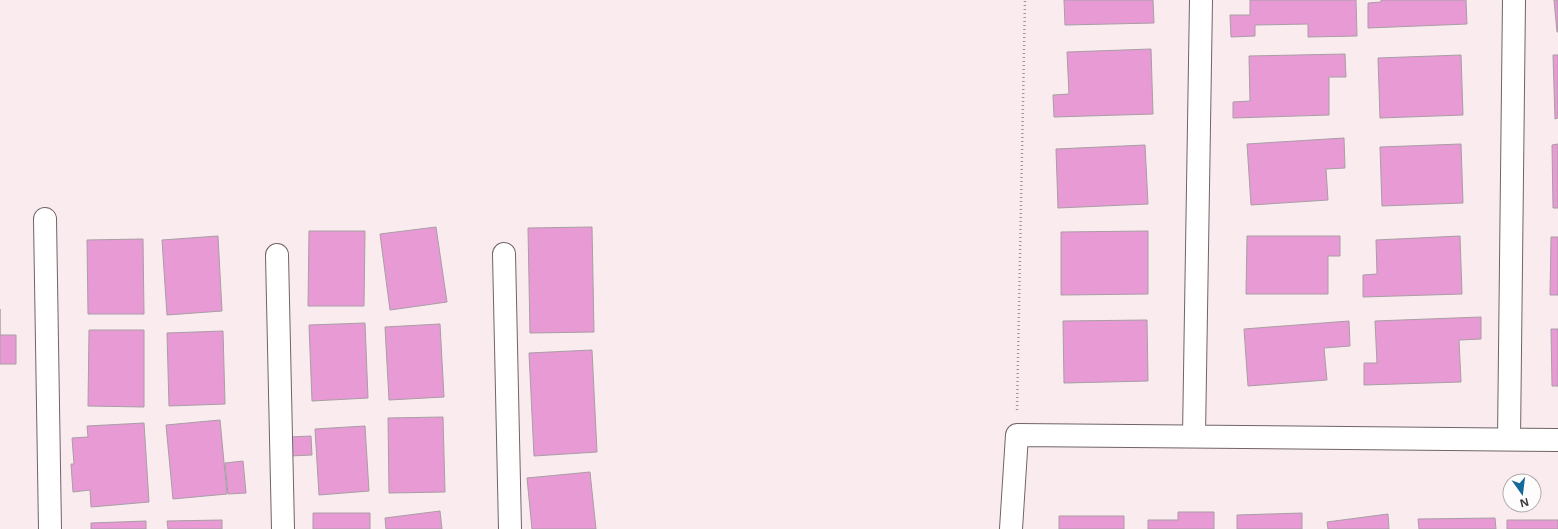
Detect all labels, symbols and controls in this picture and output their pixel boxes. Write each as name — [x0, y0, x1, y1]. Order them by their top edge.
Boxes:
north arrow — [1502, 473, 1542, 513]
text: N — [1518, 495, 1531, 512]

